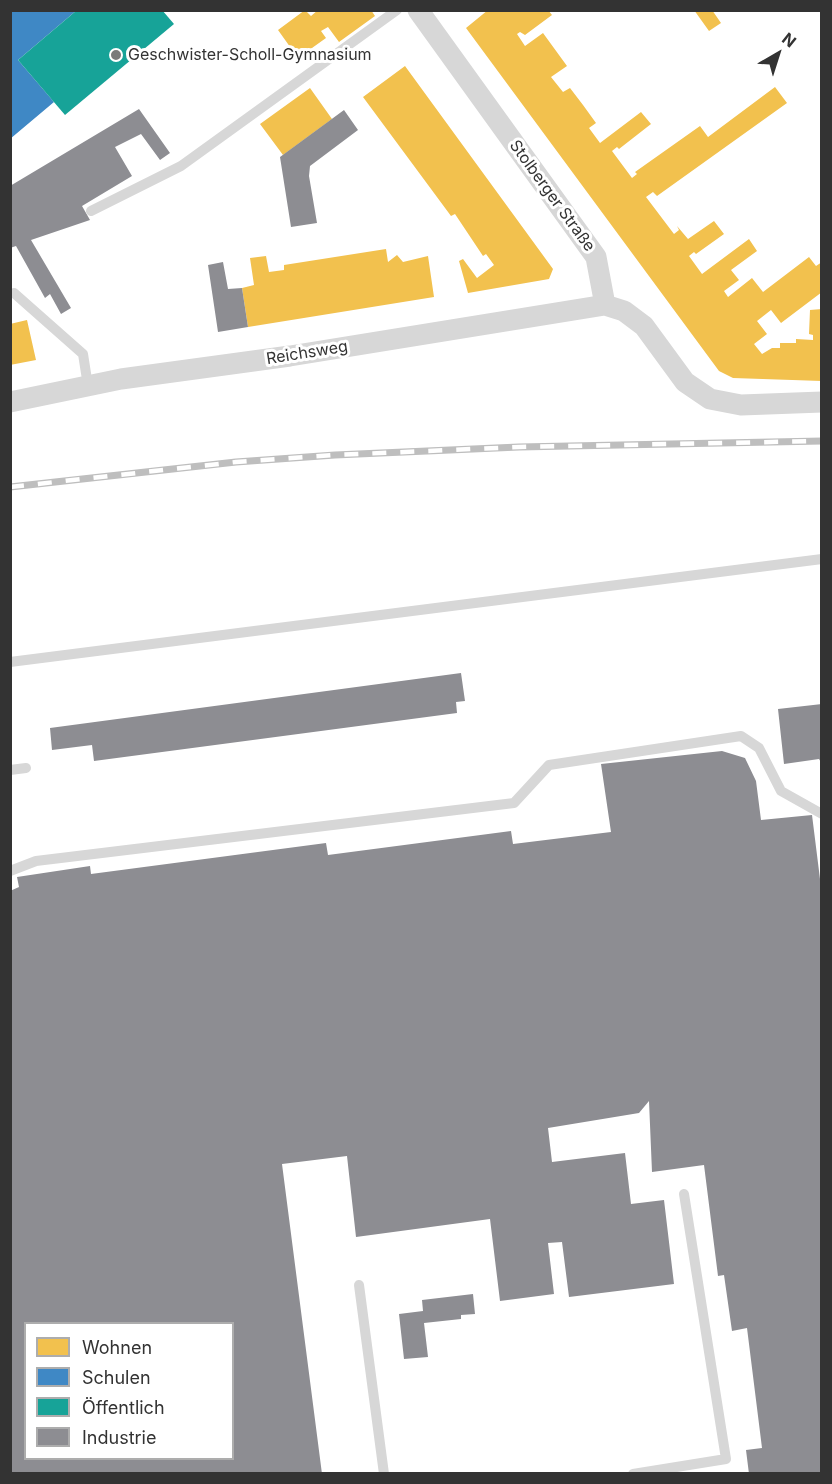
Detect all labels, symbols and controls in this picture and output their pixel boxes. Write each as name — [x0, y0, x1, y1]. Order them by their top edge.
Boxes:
north arrow — [748, 24, 808, 84]
text: N — [778, 28, 800, 52]
place label: Geschwister-Scholl-Gymnasium — [128, 45, 372, 65]
marker: Geschwister-Scholl-Gymnasium — [109, 48, 123, 62]
street label: Stolberger Straße — [505, 137, 599, 255]
street label: Reichsweg — [265, 337, 349, 369]
legend — [24, 1322, 234, 1460]
text: Wohnen — [82, 1337, 152, 1358]
text: Schulen — [82, 1367, 151, 1388]
text: Öffentlich — [82, 1397, 165, 1418]
text: Industrie — [82, 1427, 156, 1448]

